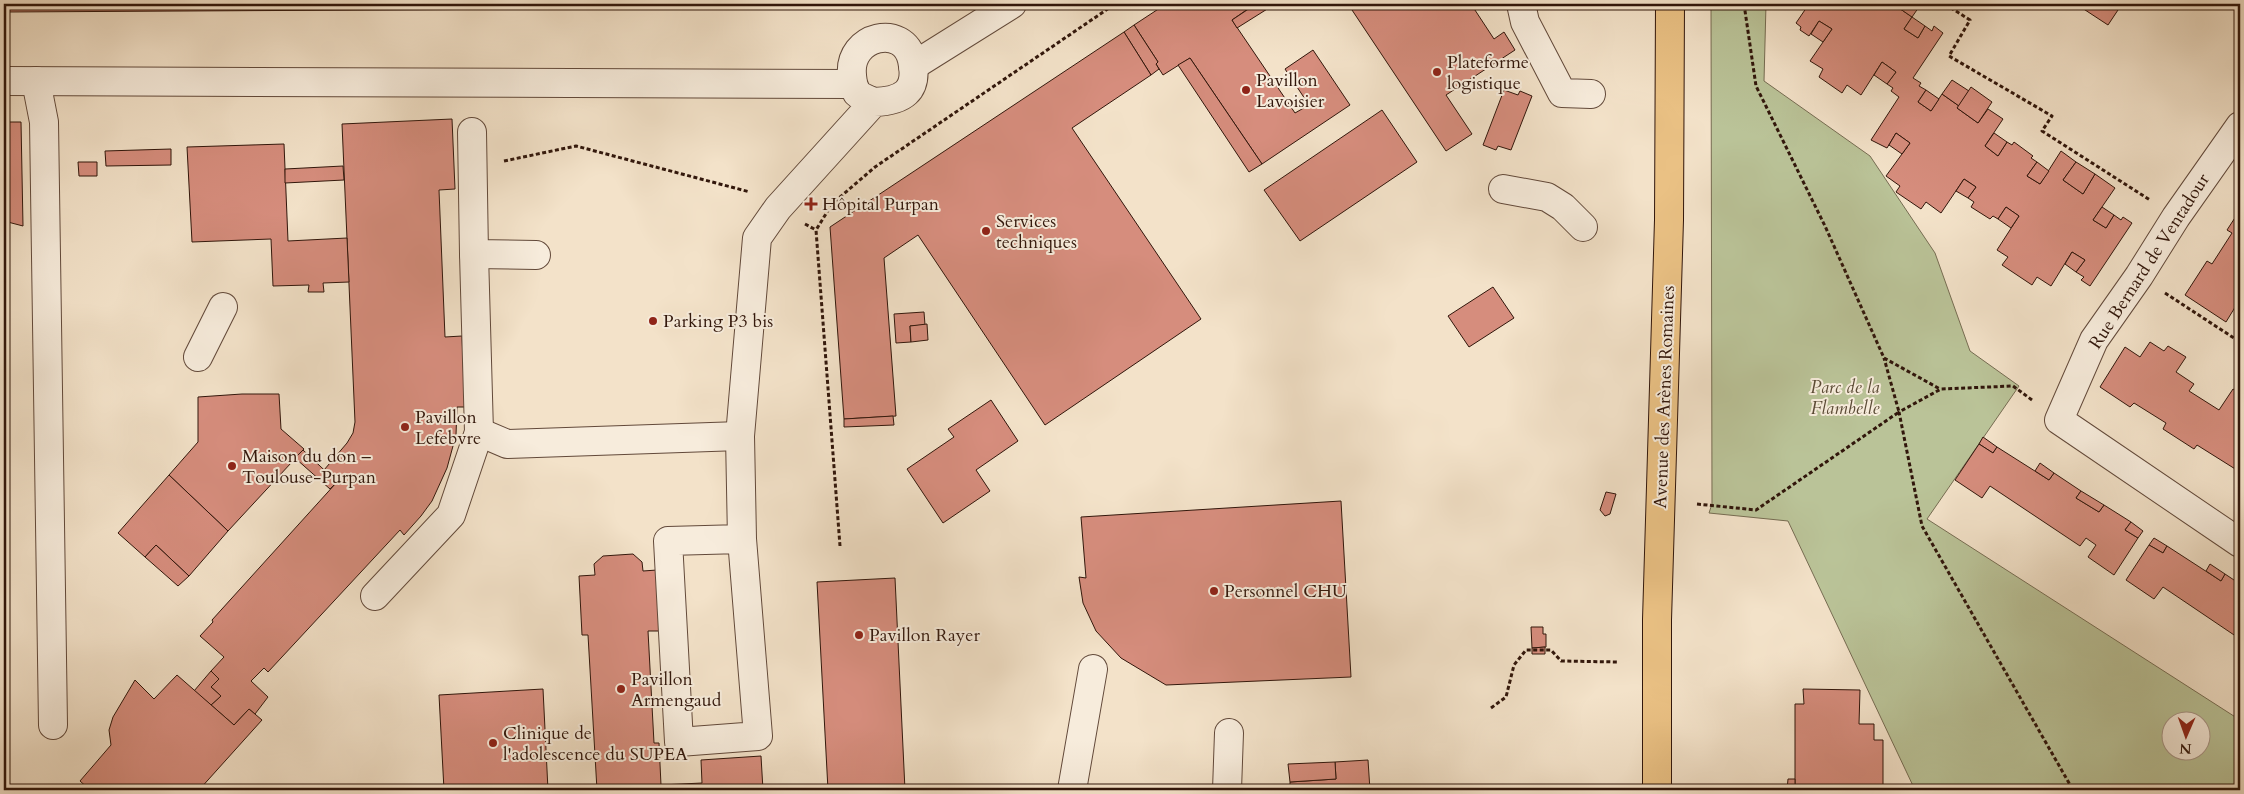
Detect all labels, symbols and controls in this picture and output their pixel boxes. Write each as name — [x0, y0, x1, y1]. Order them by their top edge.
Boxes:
place label: Plateforme logistique — [1447, 50, 1529, 96]
marker: Plateforme logistique — [1431, 66, 1443, 78]
place label: Pavillon Lavoisier — [1256, 68, 1325, 114]
marker: Pavillon Lavoisier — [1240, 84, 1252, 96]
street label: Rue Bernard de Ventadour — [2083, 168, 2216, 354]
place label: Hôpital Purpan — [822, 192, 940, 217]
marker: Hôpital Purpan — [804, 197, 818, 211]
place label: Services techniques — [996, 209, 1077, 255]
marker: Services techniques — [980, 225, 992, 237]
street label: Avenue des Arènes Romaines — [1648, 285, 1681, 509]
place label: Parking P3 bis — [663, 309, 773, 334]
marker: Parking P3 bis — [647, 315, 659, 327]
park label: Parc de la Flambelle — [1810, 375, 1880, 421]
place label: Pavillon Lefebvre — [415, 405, 481, 451]
marker: Pavillon Lefebvre — [399, 421, 411, 433]
place label: Maison du don – Toulouse-Purpan — [242, 444, 377, 490]
marker: Maison du don – Toulouse-Purpan — [226, 460, 238, 472]
place label: Personnel CHU — [1224, 579, 1347, 604]
marker: Personnel CHU — [1208, 585, 1220, 597]
place label: Pavillon Rayer — [869, 623, 980, 648]
marker: Pavillon Rayer — [853, 629, 865, 641]
place label: Pavillon Armengaud — [631, 667, 722, 713]
marker: Pavillon Armengaud — [615, 683, 627, 695]
north arrow — [2162, 712, 2212, 762]
place label: Clinique de l'adolescence du SUPEA — [503, 721, 688, 767]
marker: Clinique de l'adolescence du SUPEA — [487, 737, 499, 749]
text: N — [2179, 739, 2192, 758]

